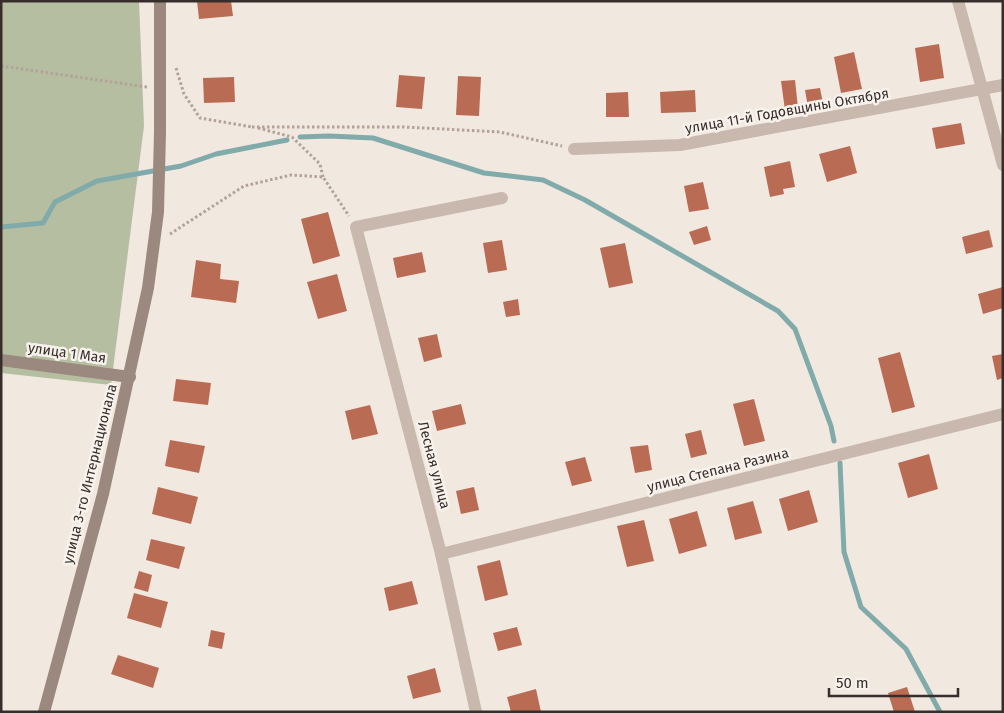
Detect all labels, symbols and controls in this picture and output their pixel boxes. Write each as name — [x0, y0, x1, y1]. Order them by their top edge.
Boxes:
street label: улица 11-й Годовщины Октября — [684, 85, 890, 137]
street label: улица 1 Мая — [27, 339, 107, 367]
street label: улица 3-го Интернационала — [59, 382, 121, 566]
street label: Лесная улица — [414, 419, 454, 511]
street label: улица Степана Разина — [645, 444, 791, 496]
scale bar — [829, 666, 958, 698]
text: 50 m — [836, 674, 869, 692]

